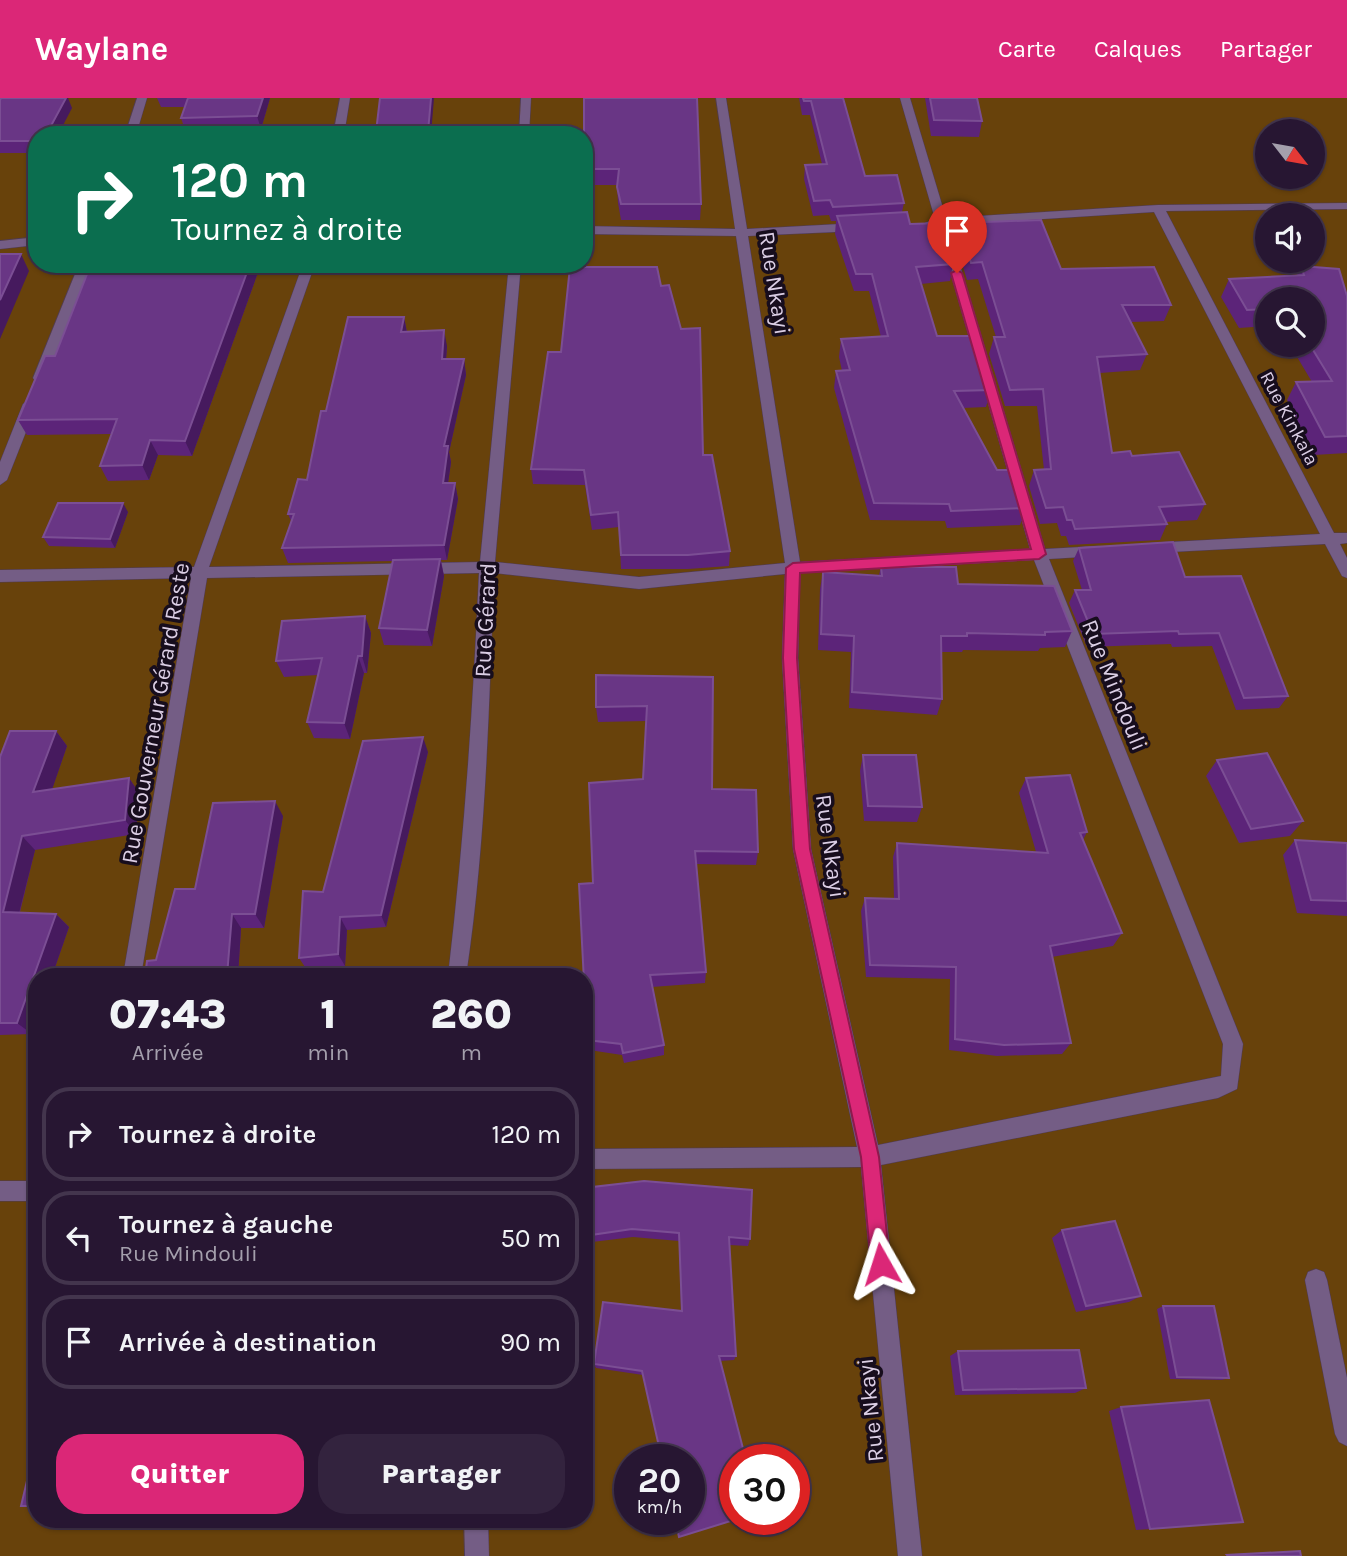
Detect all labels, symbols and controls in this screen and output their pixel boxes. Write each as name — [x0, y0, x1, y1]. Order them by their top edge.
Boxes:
text: Waylane — [35, 30, 168, 68]
text: Carte — [998, 35, 1056, 63]
text: Calques — [1094, 35, 1182, 63]
text: Partager — [1220, 35, 1312, 63]
north arrow — [1255, 119, 1325, 189]
map controls — [1255, 119, 1325, 357]
text: 120 m — [171, 152, 308, 209]
icon: right — [56, 154, 147, 245]
pin — [927, 201, 987, 273]
button: sound — [1255, 203, 1325, 273]
text: Tournez à droite — [171, 211, 403, 248]
icon: arrive — [938, 212, 976, 250]
street label: Rue Nkayi — [753, 230, 796, 337]
button: search — [1255, 287, 1325, 357]
street label: Rue Kinkala — [1255, 368, 1323, 469]
street label: Rue Gouverneur Gérard Reste — [116, 560, 195, 866]
street label: Rue Gérard — [469, 562, 502, 678]
street label: Rue Mindouli — [1076, 616, 1153, 755]
street label: Rue Nkayi — [810, 793, 851, 900]
text: 07:43 — [109, 989, 226, 1039]
text: 1 — [320, 989, 336, 1039]
text: 260 — [430, 989, 512, 1039]
text: Arrivée — [132, 1039, 204, 1066]
text: min — [307, 1039, 349, 1066]
text: m — [460, 1039, 482, 1066]
icon: right — [60, 1115, 98, 1153]
text: Tournez à droite — [119, 1119, 316, 1150]
text: 120 m — [491, 1119, 561, 1150]
text: Tournez à gauche — [119, 1209, 333, 1240]
icon: left — [60, 1219, 98, 1257]
text: 50 m — [500, 1223, 561, 1254]
position arrow — [844, 1227, 918, 1301]
text: Rue Mindouli — [119, 1240, 258, 1267]
icon: arrive — [60, 1323, 98, 1361]
text: Arrivée à destination — [119, 1327, 377, 1358]
text: 90 m — [500, 1327, 561, 1358]
street label: Rue Nkayi — [852, 1357, 889, 1463]
button: Quitter — [56, 1434, 304, 1514]
button: Partager — [318, 1434, 565, 1514]
speed limit sign: 30 — [719, 1444, 810, 1535]
text: 20 — [638, 1460, 681, 1501]
text: km/h — [637, 1496, 682, 1518]

